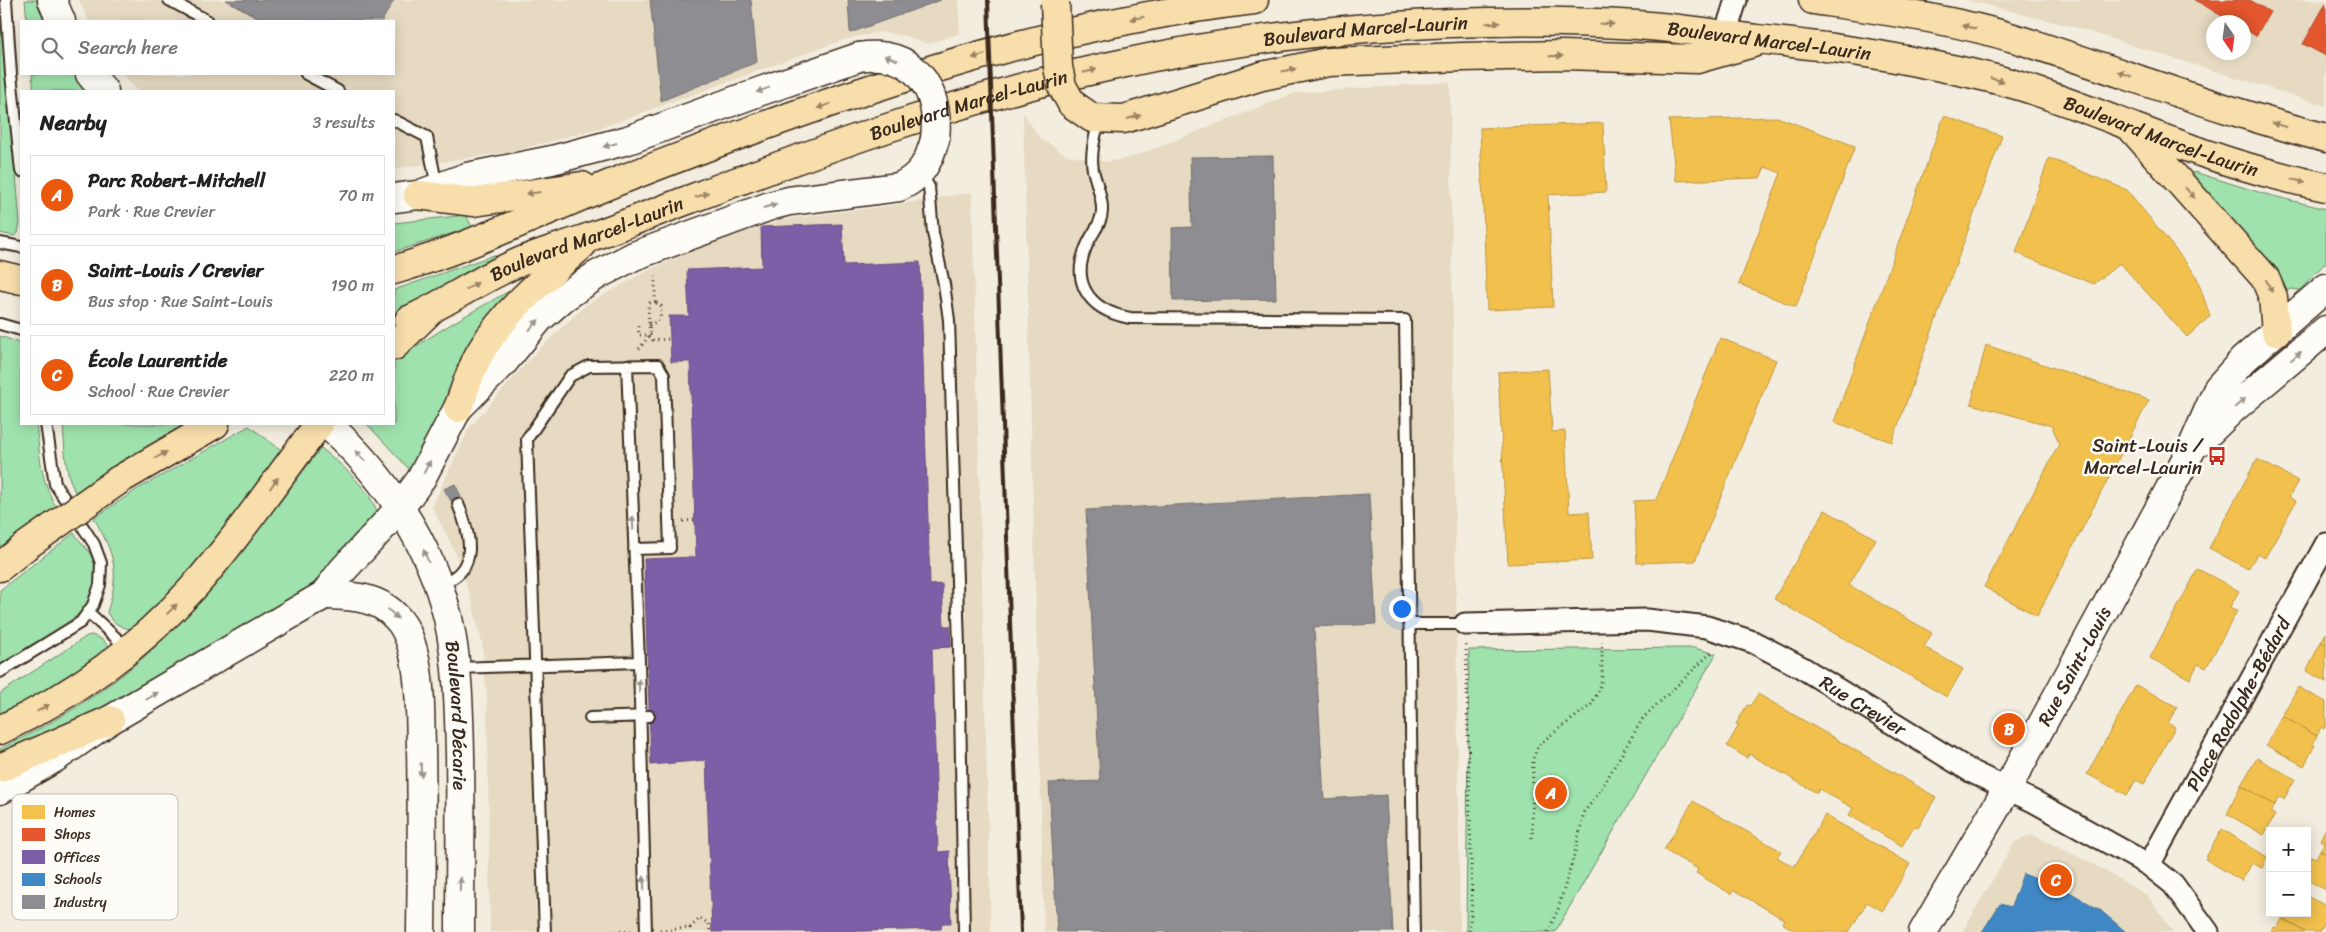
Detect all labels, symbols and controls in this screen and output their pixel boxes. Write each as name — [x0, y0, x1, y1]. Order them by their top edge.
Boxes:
street label: Boulevard Marcel-Laurin — [1261, 6, 1469, 55]
street label: Boulevard Marcel-Laurin — [1666, 11, 1874, 70]
one-way arrow — [1129, 15, 1145, 23]
north arrow — [2206, 15, 2251, 60]
one-way arrow — [1486, 19, 1502, 27]
search box — [20, 20, 395, 75]
one-way arrow — [1599, 20, 1615, 28]
one-way arrow — [1962, 23, 1977, 31]
text: Search here — [78, 31, 178, 64]
icon: search — [38, 34, 66, 62]
one-way arrow — [1548, 51, 1564, 59]
one-way arrow — [971, 52, 986, 60]
one-way arrow — [883, 54, 898, 62]
street label: Boulevard Marcel-Laurin — [865, 60, 1071, 149]
one-way arrow — [1282, 65, 1298, 73]
one-way arrow — [1082, 67, 1097, 75]
one-way arrow — [2117, 70, 2132, 78]
one-way arrow — [1990, 76, 2005, 84]
one-way arrow — [755, 86, 770, 94]
street label: Boulevard Marcel-Laurin — [2059, 86, 2262, 186]
one-way arrow — [817, 102, 831, 110]
text: Nearby — [40, 104, 106, 142]
text: 3 results — [312, 108, 375, 137]
one-way arrow — [1126, 113, 1141, 121]
one-way arrow — [2271, 121, 2286, 129]
one-way arrow — [603, 141, 618, 149]
text: Parc Robert-Mitchell — [88, 164, 265, 197]
one-way arrow — [2292, 177, 2307, 185]
text: A — [52, 181, 62, 210]
text: 70 m — [338, 181, 374, 210]
street label: Boulevard Marcel-Laurin — [484, 187, 688, 290]
one-way arrow — [2184, 187, 2196, 199]
one-way arrow — [525, 189, 541, 197]
one-way arrow — [695, 191, 710, 199]
text: Park · Rue Crevier — [88, 197, 215, 226]
one-way arrow — [763, 202, 778, 210]
text: Saint-Louis / Crevier — [88, 254, 263, 287]
text: B — [52, 271, 62, 300]
text: 190 m — [331, 271, 374, 300]
one-way arrow — [2265, 279, 2273, 293]
one-way arrow — [465, 282, 480, 290]
text: Bus stop · Rue Saint-Louis — [88, 287, 272, 316]
one-way arrow — [528, 319, 540, 331]
text: École Laurentide — [88, 344, 227, 377]
one-way arrow — [2289, 351, 2302, 362]
text: C — [52, 361, 62, 390]
text: 220 m — [329, 361, 374, 390]
text: School · Rue Crevier — [88, 377, 229, 406]
one-way arrow — [2234, 397, 2247, 408]
place label: Saint-Louis / Marcel-Laurin — [2084, 429, 2205, 484]
bus stop icon: Saint-Louis / Marcel-Laurin — [2206, 445, 2228, 467]
one-way arrow — [155, 450, 168, 459]
one-way arrow — [354, 450, 366, 462]
one-way arrow — [422, 461, 431, 474]
one-way arrow — [269, 476, 279, 490]
one-way arrow — [629, 515, 637, 531]
one-way arrow — [421, 549, 429, 563]
your location — [1389, 596, 1415, 622]
street label: Rue Saint-Louis — [2028, 600, 2120, 732]
one-way arrow — [166, 603, 178, 615]
one-way arrow — [387, 608, 399, 620]
street label: Place Rodolphe-Bédard — [2176, 609, 2300, 797]
street label: Boulevard Décarie — [436, 638, 477, 790]
street label: Rue Crevier — [1813, 666, 1914, 745]
one-way arrow — [635, 678, 643, 694]
one-way arrow — [145, 691, 158, 700]
one-way arrow — [36, 704, 51, 712]
pin: B — [1993, 710, 2025, 748]
one-way arrow — [418, 763, 426, 779]
pin: A — [1535, 774, 1567, 812]
legend — [12, 794, 178, 920]
text: Homes — [54, 800, 96, 825]
text: Shops — [54, 822, 91, 847]
map controls — [2266, 827, 2311, 917]
button: + — [2266, 827, 2311, 872]
text: Offices — [54, 845, 101, 870]
pin: C — [2040, 861, 2072, 899]
text: Schools — [54, 867, 102, 892]
button: − — [2266, 872, 2311, 917]
one-way arrow — [640, 875, 648, 891]
one-way arrow — [456, 876, 464, 892]
text: Industry — [53, 890, 108, 915]

